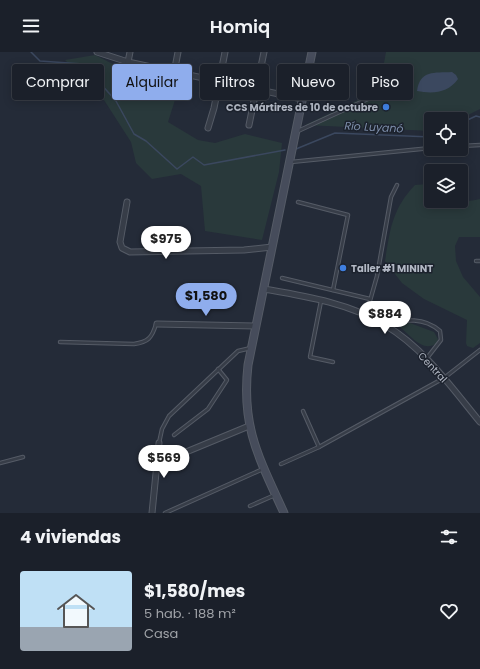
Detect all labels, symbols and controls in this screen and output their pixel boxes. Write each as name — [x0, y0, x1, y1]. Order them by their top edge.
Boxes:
text: Homiq — [210, 14, 270, 39]
icon: menu — [20, 15, 42, 37]
icon: person — [438, 15, 460, 37]
chip: Comprar — [12, 64, 104, 100]
chip: Alquilar — [112, 64, 192, 100]
chip: Filtros — [200, 64, 269, 100]
chip: Nuevo — [277, 64, 349, 100]
chip: Piso — [357, 64, 413, 100]
place label: CCS Mártires de 10 de octubre — [226, 100, 378, 115]
marker: CCS Mártires de 10 de octubre — [381, 102, 391, 112]
map controls — [424, 112, 468, 208]
button: locate — [424, 112, 468, 156]
water label: Río Luyanó — [344, 117, 404, 137]
button: layers — [424, 164, 468, 208]
pin: $975 — [142, 226, 190, 260]
text: $975 — [150, 229, 182, 248]
place label: Taller #1 MININT — [351, 261, 433, 276]
marker: Taller #1 MININT — [338, 263, 348, 273]
pin: $1,580 — [173, 283, 239, 317]
text: $1,580 — [185, 286, 227, 305]
pin: $884 — [361, 301, 409, 335]
text: $884 — [368, 304, 402, 323]
street label: Central — [415, 349, 451, 386]
pin: $569 — [140, 445, 188, 479]
text: $569 — [147, 448, 181, 467]
text: 4 viviendas — [20, 525, 121, 549]
icon: filters — [438, 526, 460, 548]
text: $1,580/mes — [144, 579, 245, 603]
icon: home — [52, 587, 100, 635]
icon: heart — [438, 600, 460, 622]
text: 5 hab. · 188 m² — [144, 604, 236, 623]
text: Casa — [144, 624, 178, 643]

